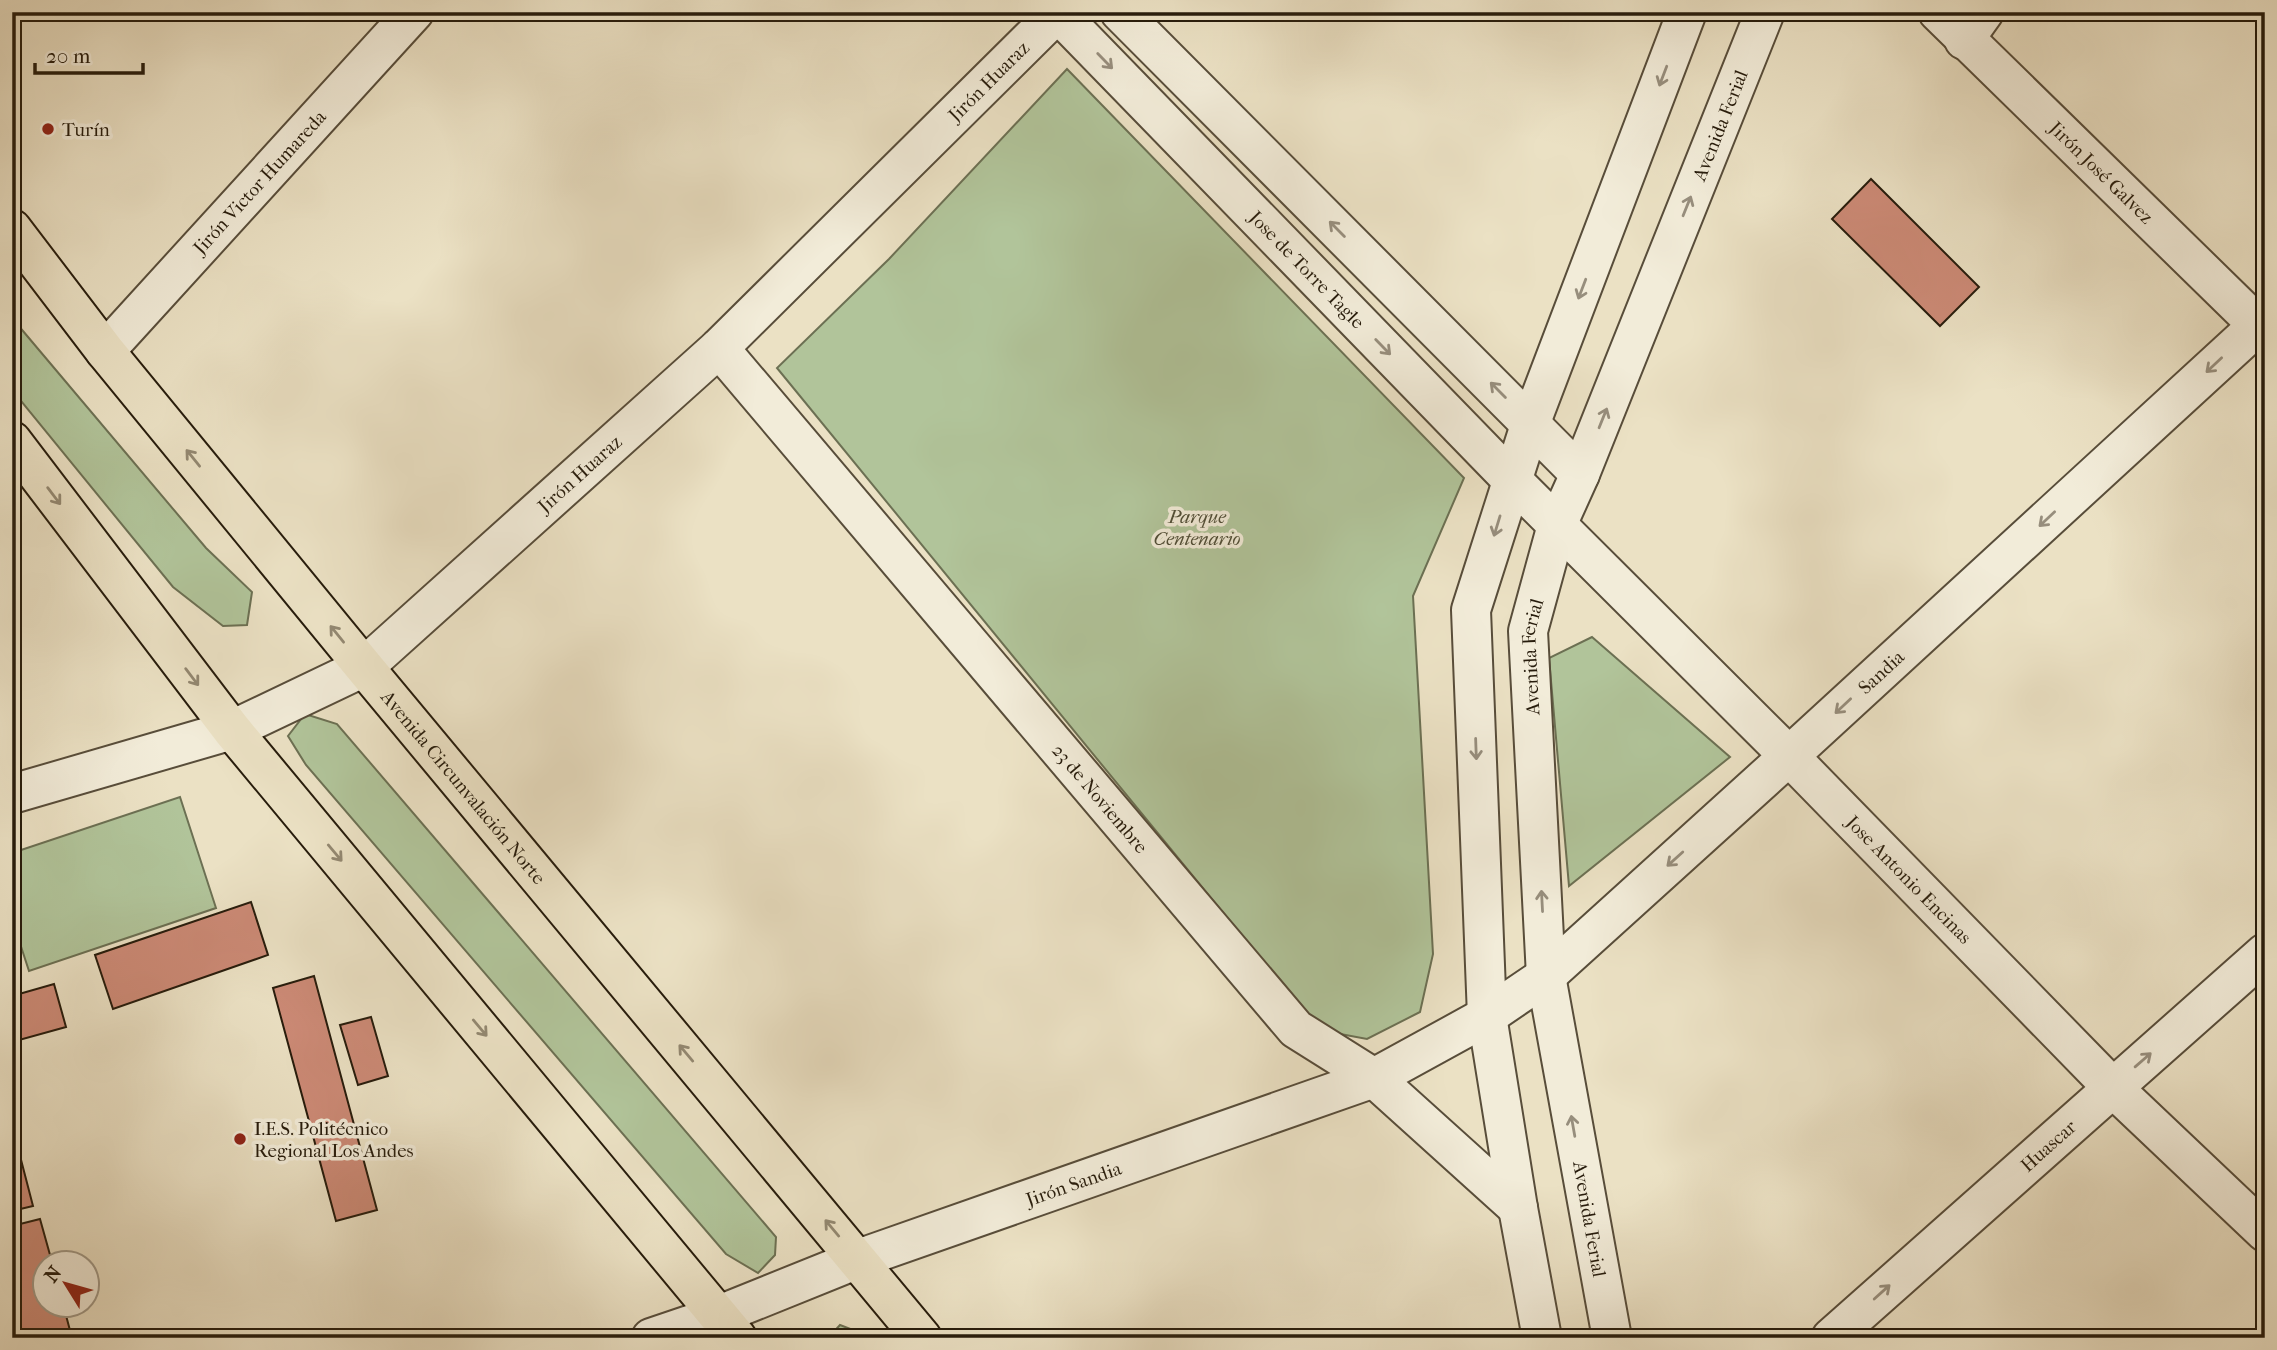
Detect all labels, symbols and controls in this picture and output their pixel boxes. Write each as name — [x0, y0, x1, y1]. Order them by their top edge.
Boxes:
scale bar — [35, 32, 144, 76]
street label: Jirón Huaraz — [943, 37, 1034, 128]
text: 20 m — [46, 44, 91, 68]
one-way arrow — [1096, 52, 1113, 69]
one-way arrow — [1655, 65, 1668, 86]
street label: Avenida Ferial — [1688, 67, 1753, 185]
street label: Jirón Victor Humareda — [188, 106, 331, 260]
street label: Jirón José Galvez — [2043, 116, 2157, 228]
place label: Turín — [62, 119, 110, 141]
marker: Turín — [40, 121, 56, 137]
one-way arrow — [1681, 196, 1694, 218]
street label: Jose de Torre Tagle — [1243, 205, 1369, 334]
one-way arrow — [1329, 221, 1346, 238]
one-way arrow — [1574, 277, 1587, 299]
one-way arrow — [1374, 339, 1391, 356]
one-way arrow — [2206, 356, 2223, 373]
one-way arrow — [1490, 382, 1507, 399]
one-way arrow — [1597, 407, 1610, 429]
street label: Jirón Huaraz — [532, 431, 626, 519]
one-way arrow — [185, 449, 200, 467]
one-way arrow — [46, 486, 61, 505]
park label: Parque Centenario — [1153, 506, 1241, 550]
one-way arrow — [2039, 510, 2056, 527]
one-way arrow — [1489, 514, 1502, 536]
street label: Avenida Ferial — [1517, 596, 1548, 717]
one-way arrow — [329, 625, 345, 643]
street label: Sandia — [1854, 646, 1909, 699]
one-way arrow — [184, 667, 199, 685]
street label: Avenida Circunvalación Norte — [376, 686, 550, 889]
one-way arrow — [1834, 698, 1852, 714]
one-way arrow — [1469, 738, 1482, 761]
street label: 23 de Noviembre — [1047, 740, 1152, 858]
street label: Jose Antonio Encinas — [1840, 810, 1976, 949]
one-way arrow — [327, 844, 343, 862]
one-way arrow — [1666, 851, 1684, 867]
one-way arrow — [1535, 890, 1548, 913]
one-way arrow — [472, 1019, 488, 1037]
one-way arrow — [678, 1045, 694, 1063]
one-way arrow — [2134, 1052, 2152, 1068]
one-way arrow — [1566, 1115, 1579, 1138]
street label: Huascar — [2016, 1115, 2082, 1177]
place label: I.E.S. Politécnico Regional Los Andes — [254, 1118, 414, 1162]
marker: I.E.S. Politécnico Regional Los Andes — [232, 1131, 248, 1147]
street label: Jirón Sandia — [1021, 1157, 1125, 1212]
street label: Avenida Ferial — [1568, 1158, 1610, 1279]
one-way arrow — [824, 1220, 840, 1238]
north arrow — [32, 1248, 102, 1318]
text: N — [40, 1262, 67, 1287]
one-way arrow — [1872, 1285, 1890, 1301]

